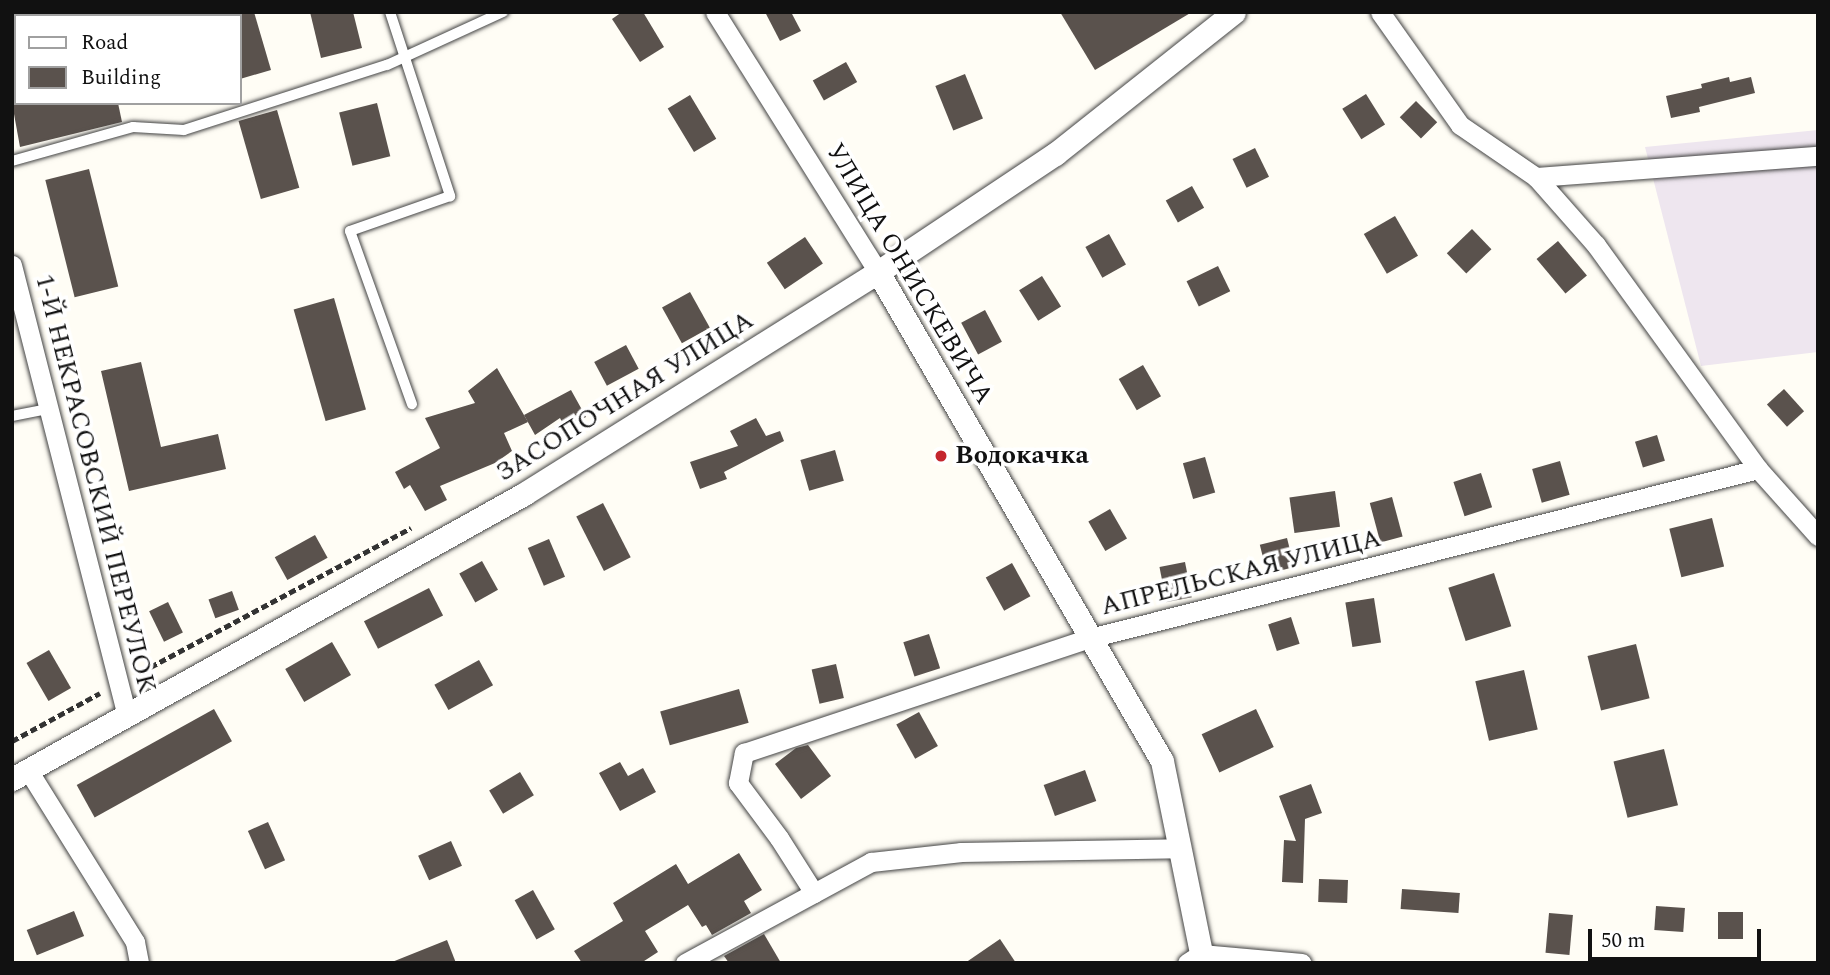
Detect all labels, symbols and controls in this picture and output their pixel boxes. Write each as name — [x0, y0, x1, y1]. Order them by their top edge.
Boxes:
legend — [14, 14, 242, 105]
text: Road — [81, 27, 128, 59]
text: Building — [81, 62, 161, 94]
street label: УЛИЦА ОНИСКЕВИЧА — [819, 138, 999, 410]
street label: 1-Й НЕКРАСОВСКИЙ ПЕРЕУЛОК — [28, 271, 162, 697]
street label: ЗАСОПОЧНАЯ УЛИЦА — [491, 305, 759, 489]
place label: Водокачка — [955, 440, 1089, 472]
marker: Водокачка — [933, 448, 949, 464]
street label: АПРЕЛЬСКАЯ УЛИЦА — [1098, 523, 1384, 623]
scale bar — [1592, 916, 1765, 960]
text: 50 m — [1601, 925, 1645, 957]

